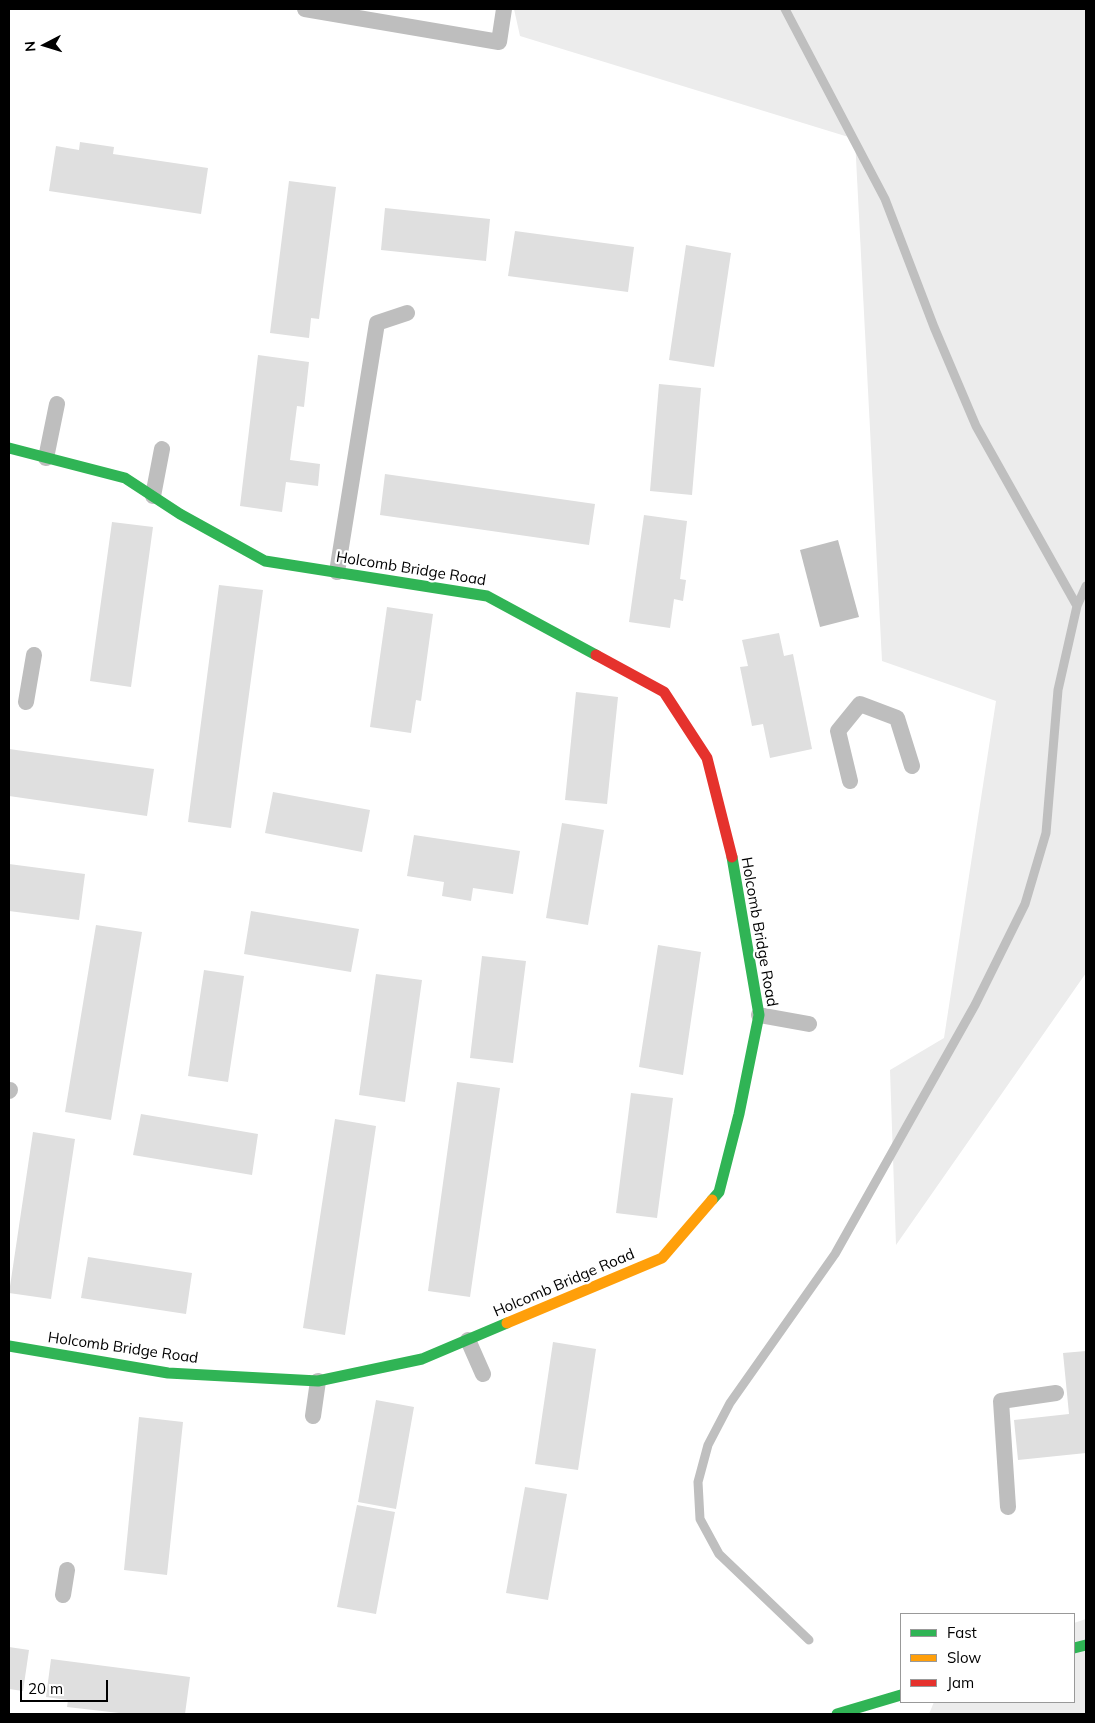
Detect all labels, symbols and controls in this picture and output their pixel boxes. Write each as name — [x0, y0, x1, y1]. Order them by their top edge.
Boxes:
north arrow — [20, 20, 70, 70]
text: N — [21, 40, 39, 52]
street label: Holcomb Bridge Road — [335, 548, 487, 590]
street label: Holcomb Bridge Road — [737, 856, 781, 1008]
street label: Holcomb Bridge Road — [491, 1245, 637, 1321]
street label: Holcomb Bridge Road — [47, 1329, 199, 1367]
legend — [900, 1613, 1075, 1703]
text: Fast — [947, 1623, 977, 1642]
text: Slow — [947, 1648, 981, 1667]
scale bar — [22, 1670, 110, 1702]
text: Jam — [947, 1673, 974, 1692]
text: 20 m — [28, 1679, 63, 1698]

